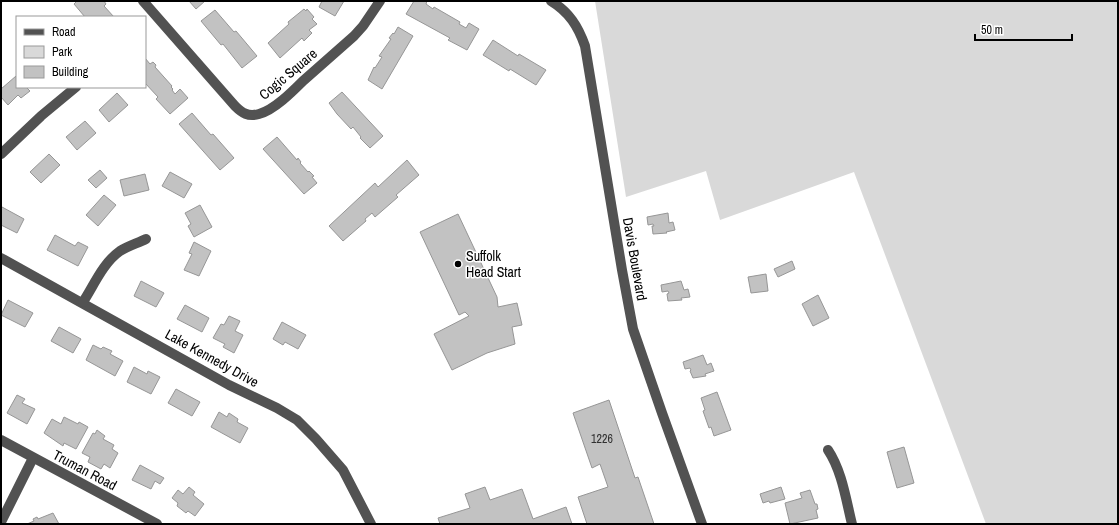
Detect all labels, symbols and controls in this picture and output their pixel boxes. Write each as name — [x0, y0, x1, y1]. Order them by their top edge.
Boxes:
legend — [16, 16, 146, 88]
scale bar — [975, 16, 1072, 42]
text: 50 m — [981, 22, 1003, 38]
text: Road — [52, 24, 76, 40]
text: Park — [52, 44, 72, 60]
street label: Cogic Square — [255, 45, 321, 103]
text: Building — [52, 64, 89, 80]
street label: Davis Boulevard — [619, 216, 651, 302]
place label: Suffolk Head Start — [466, 247, 521, 281]
marker: Suffolk Head Start — [453, 259, 463, 269]
street label: Lake Kennedy Drive — [162, 325, 262, 391]
house number: 1226 — [591, 431, 613, 447]
street label: Truman Road — [50, 446, 120, 494]

